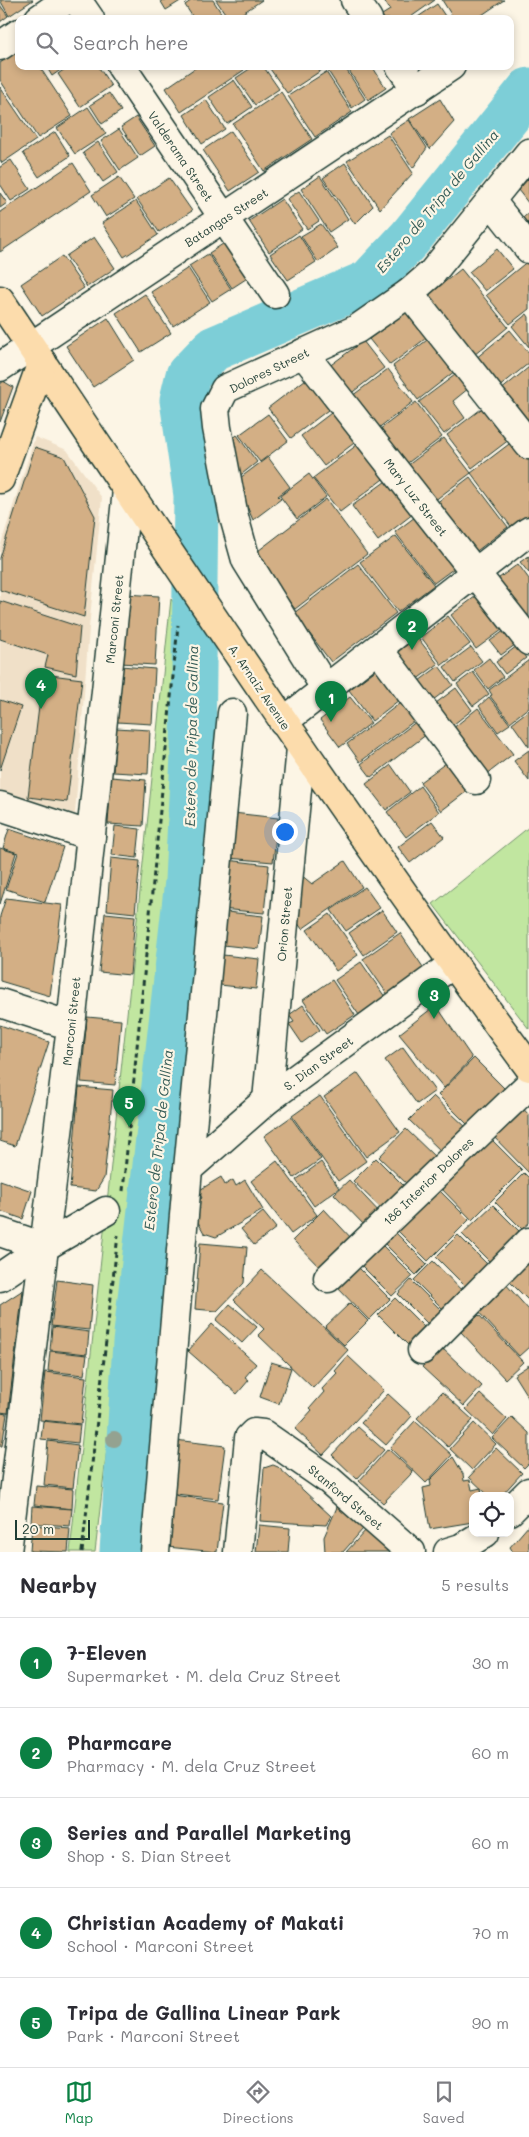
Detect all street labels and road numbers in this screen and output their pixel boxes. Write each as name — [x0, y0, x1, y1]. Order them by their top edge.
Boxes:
street label: Valderama Street — [145, 108, 217, 204]
street label: Batangas Street — [181, 184, 271, 250]
street label: Dolores Street — [226, 344, 312, 396]
street label: Mary Luz Street — [381, 455, 451, 539]
street label: Marconi Street — [101, 574, 127, 664]
street label: A. Arnaiz Avenue — [225, 641, 295, 733]
street label: Orion Street — [273, 886, 295, 962]
street label: Marconi Street — [58, 976, 84, 1066]
street label: S. Dian Street — [280, 1032, 356, 1094]
street label: 186 Interior Dolores — [379, 1134, 477, 1228]
street label: Stanford Street — [305, 1461, 387, 1533]

